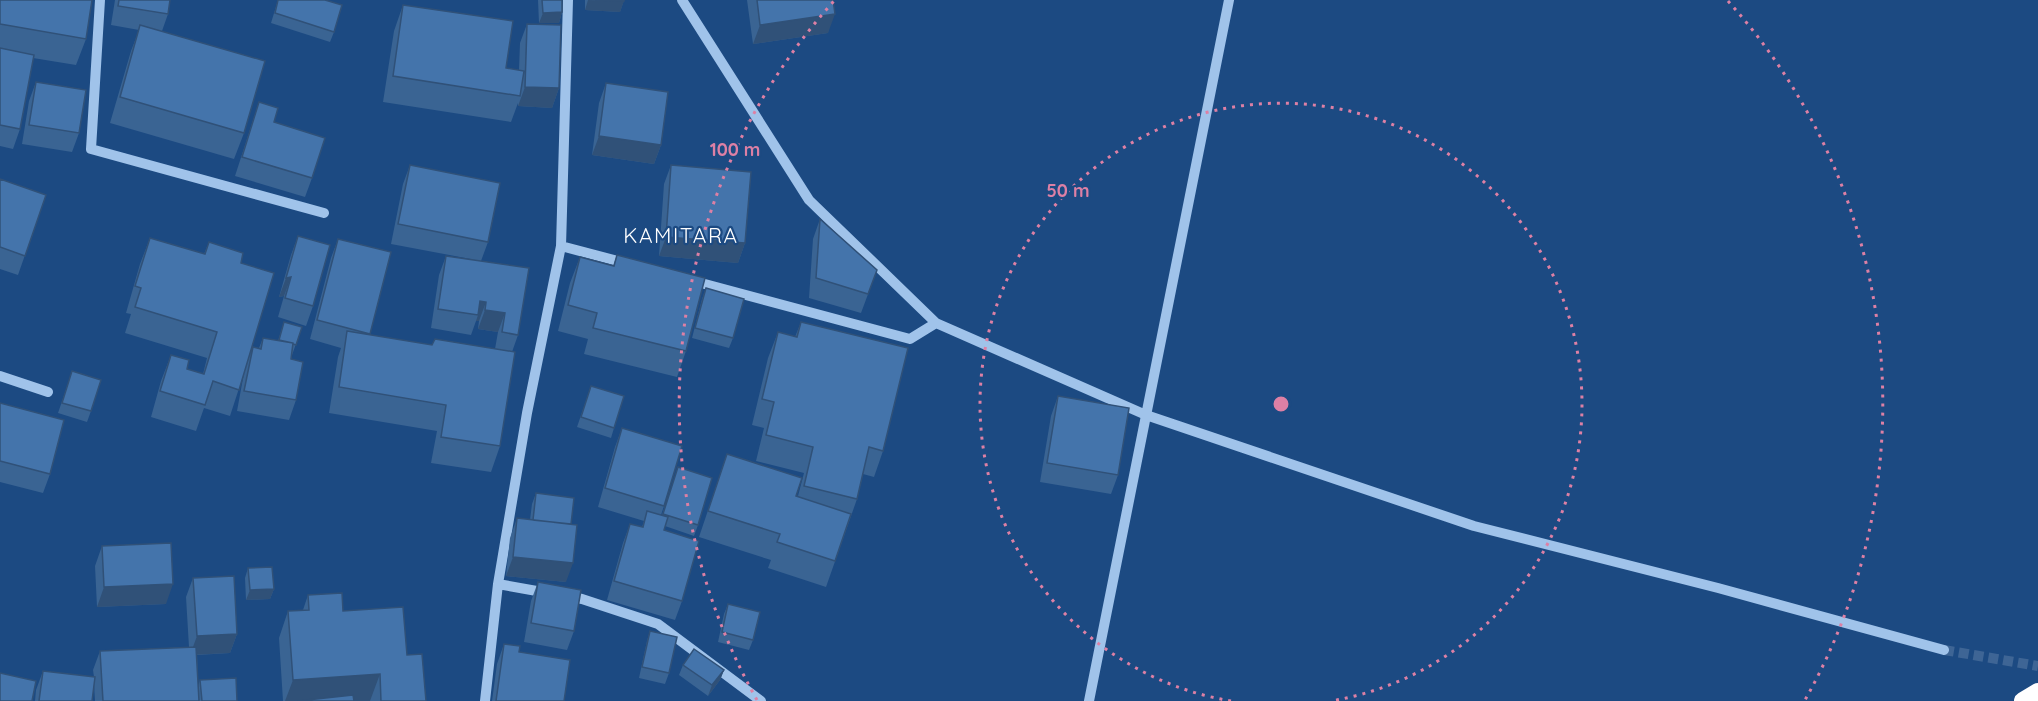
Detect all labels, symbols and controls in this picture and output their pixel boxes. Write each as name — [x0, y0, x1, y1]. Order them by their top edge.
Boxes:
text: 100 m — [710, 138, 760, 161]
text: 50 m — [1046, 179, 1090, 202]
district label: KAMITARA — [623, 222, 739, 248]
centre of rings — [1271, 394, 1291, 414]

